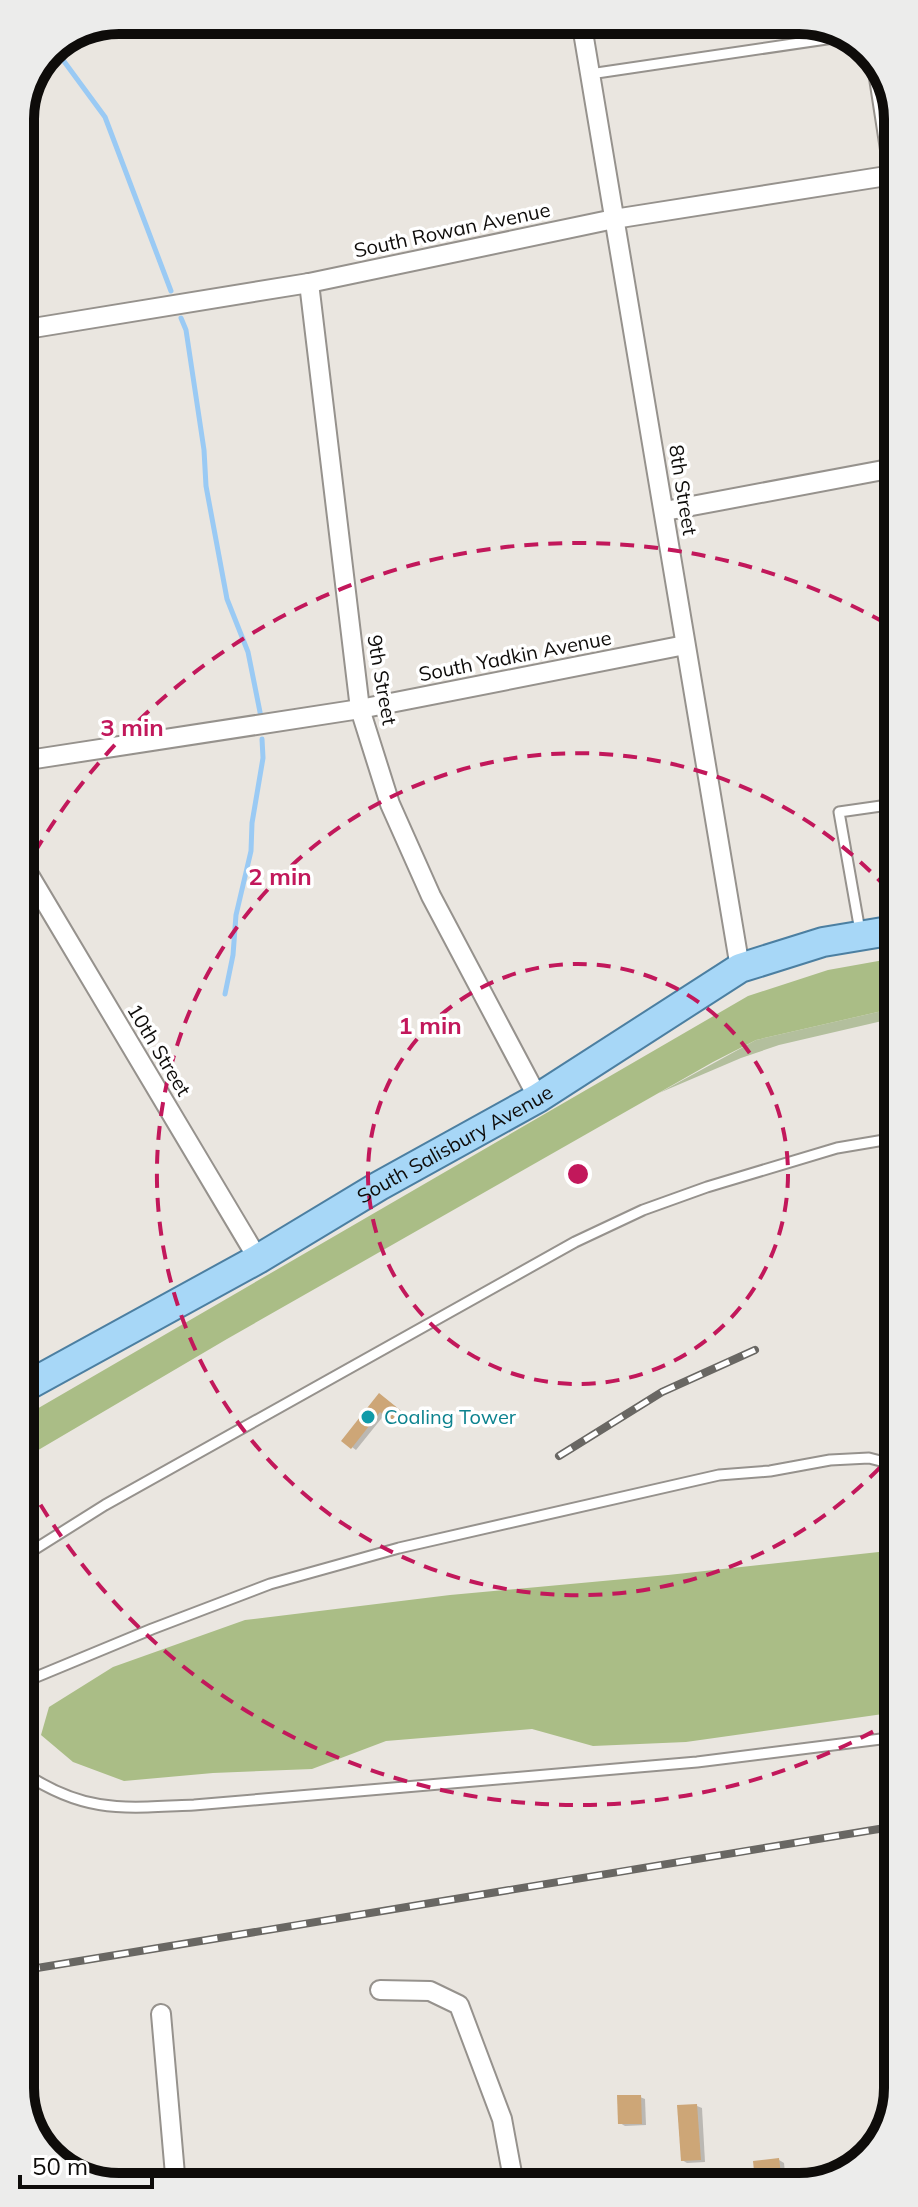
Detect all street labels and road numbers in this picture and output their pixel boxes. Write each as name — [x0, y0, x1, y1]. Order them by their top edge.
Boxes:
street label: South Rowan Avenue — [351, 196, 552, 263]
street label: 8th Street — [664, 443, 703, 537]
street label: South Yadkin Avenue — [416, 625, 613, 686]
street label: 9th Street — [362, 633, 403, 727]
street label: 10th Street — [122, 999, 197, 1100]
street label: South Salisbury Avenue — [352, 1079, 557, 1208]

